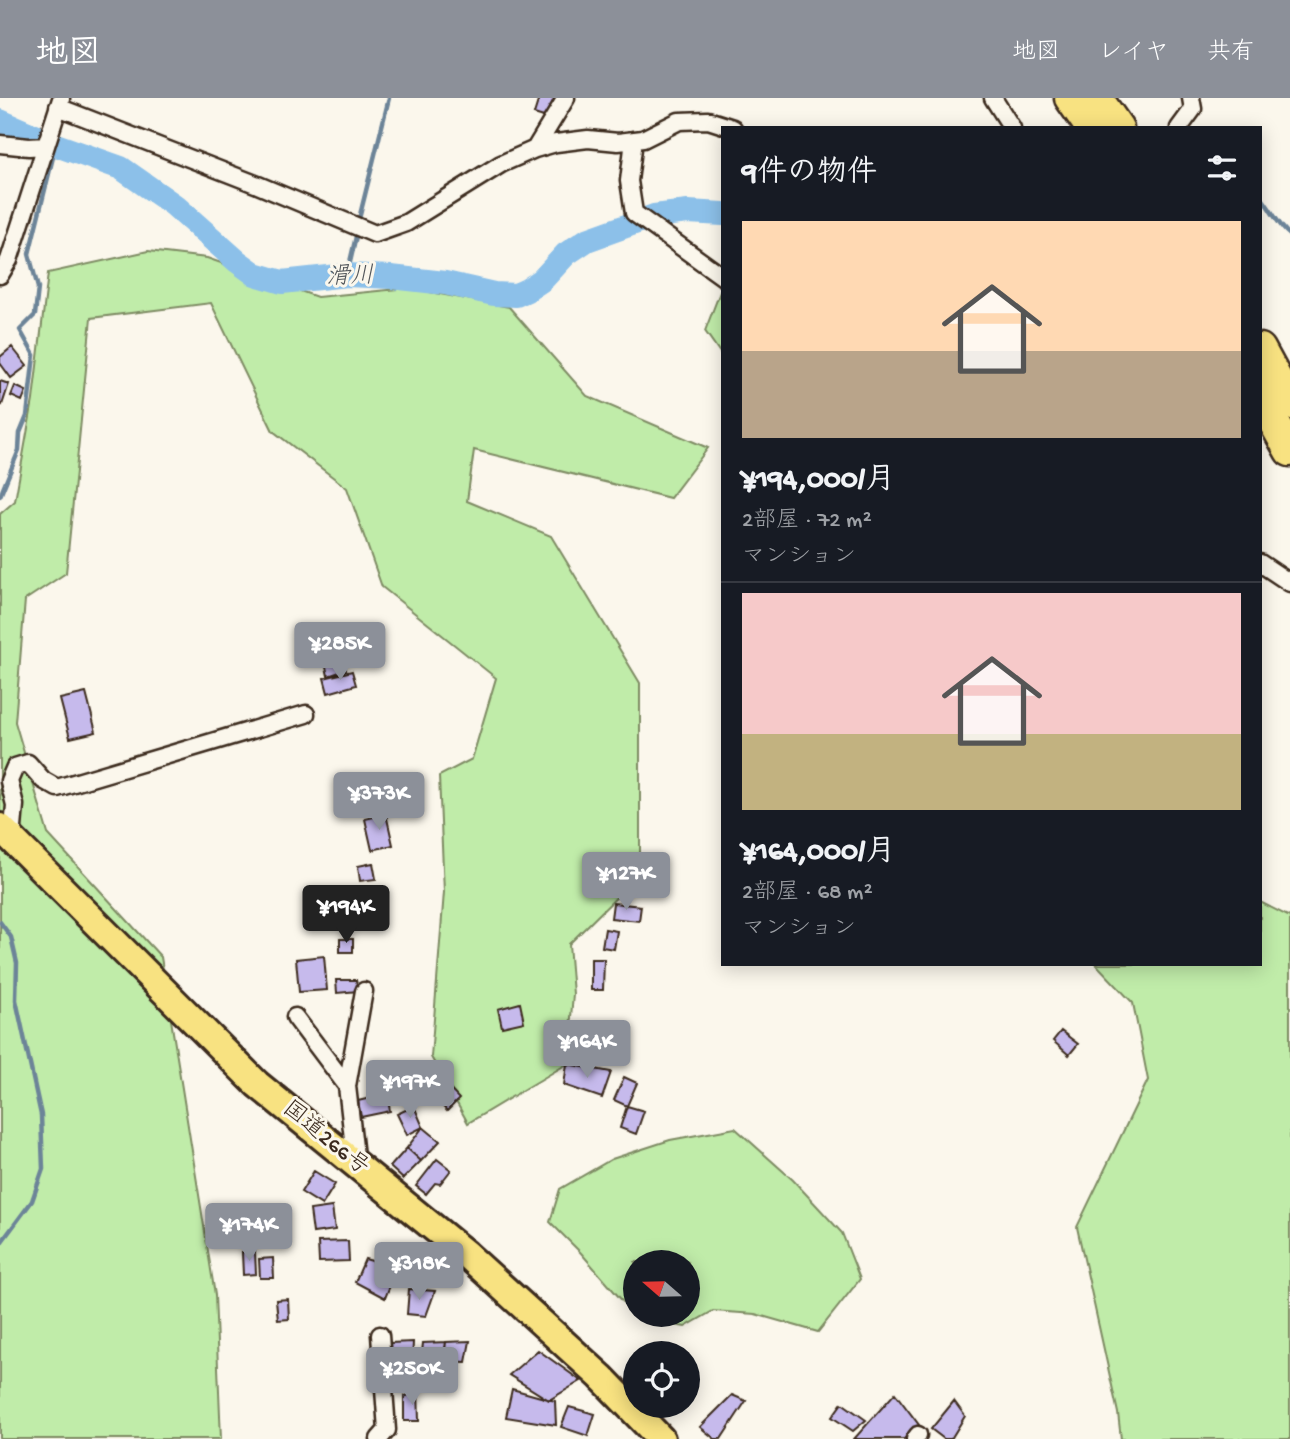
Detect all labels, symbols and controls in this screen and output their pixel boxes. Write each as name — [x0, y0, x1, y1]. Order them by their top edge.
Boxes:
text: 地図 — [35, 37, 101, 75]
text: 地図 — [1012, 39, 1060, 68]
text: レイヤ — [1098, 39, 1169, 68]
text: 共有 — [1207, 39, 1255, 68]
icon: filters — [1203, 149, 1241, 187]
text: 9件の物件 — [742, 157, 877, 192]
water label: 滑川 — [326, 263, 374, 293]
icon: home — [929, 266, 1055, 392]
text: ¥194,000/月 — [742, 464, 895, 499]
text: 2部屋 · 72 m² — [742, 508, 872, 535]
text: マンション — [742, 544, 856, 571]
pin: ¥285K — [291, 622, 389, 682]
text: ¥285K — [310, 631, 370, 658]
icon: home — [929, 638, 1055, 764]
pin: ¥373K — [330, 772, 428, 832]
text: ¥373K — [349, 781, 409, 808]
text: ¥164,000/月 — [742, 836, 895, 871]
pin: ¥127K — [577, 852, 675, 912]
text: ¥127K — [598, 861, 654, 888]
text: 2部屋 · 68 m² — [742, 880, 873, 907]
pin: ¥194K — [297, 886, 395, 945]
text: ¥194K — [318, 894, 374, 921]
text: マンション — [742, 916, 856, 943]
pin: ¥164K — [538, 1020, 636, 1080]
text: ¥164K — [559, 1029, 615, 1056]
pin: ¥197K — [361, 1060, 459, 1120]
text: ¥197K — [382, 1069, 438, 1096]
street label: 国道266号 — [276, 1095, 374, 1182]
pin: ¥174K — [200, 1204, 298, 1263]
text: ¥174K — [221, 1212, 277, 1239]
pin: ¥318K — [370, 1242, 468, 1302]
north arrow — [623, 1250, 700, 1326]
map controls — [623, 1250, 700, 1418]
text: ¥318K — [390, 1251, 448, 1278]
button: locate — [623, 1341, 700, 1418]
pin: ¥250K — [363, 1348, 461, 1407]
text: ¥250K — [382, 1356, 442, 1383]

